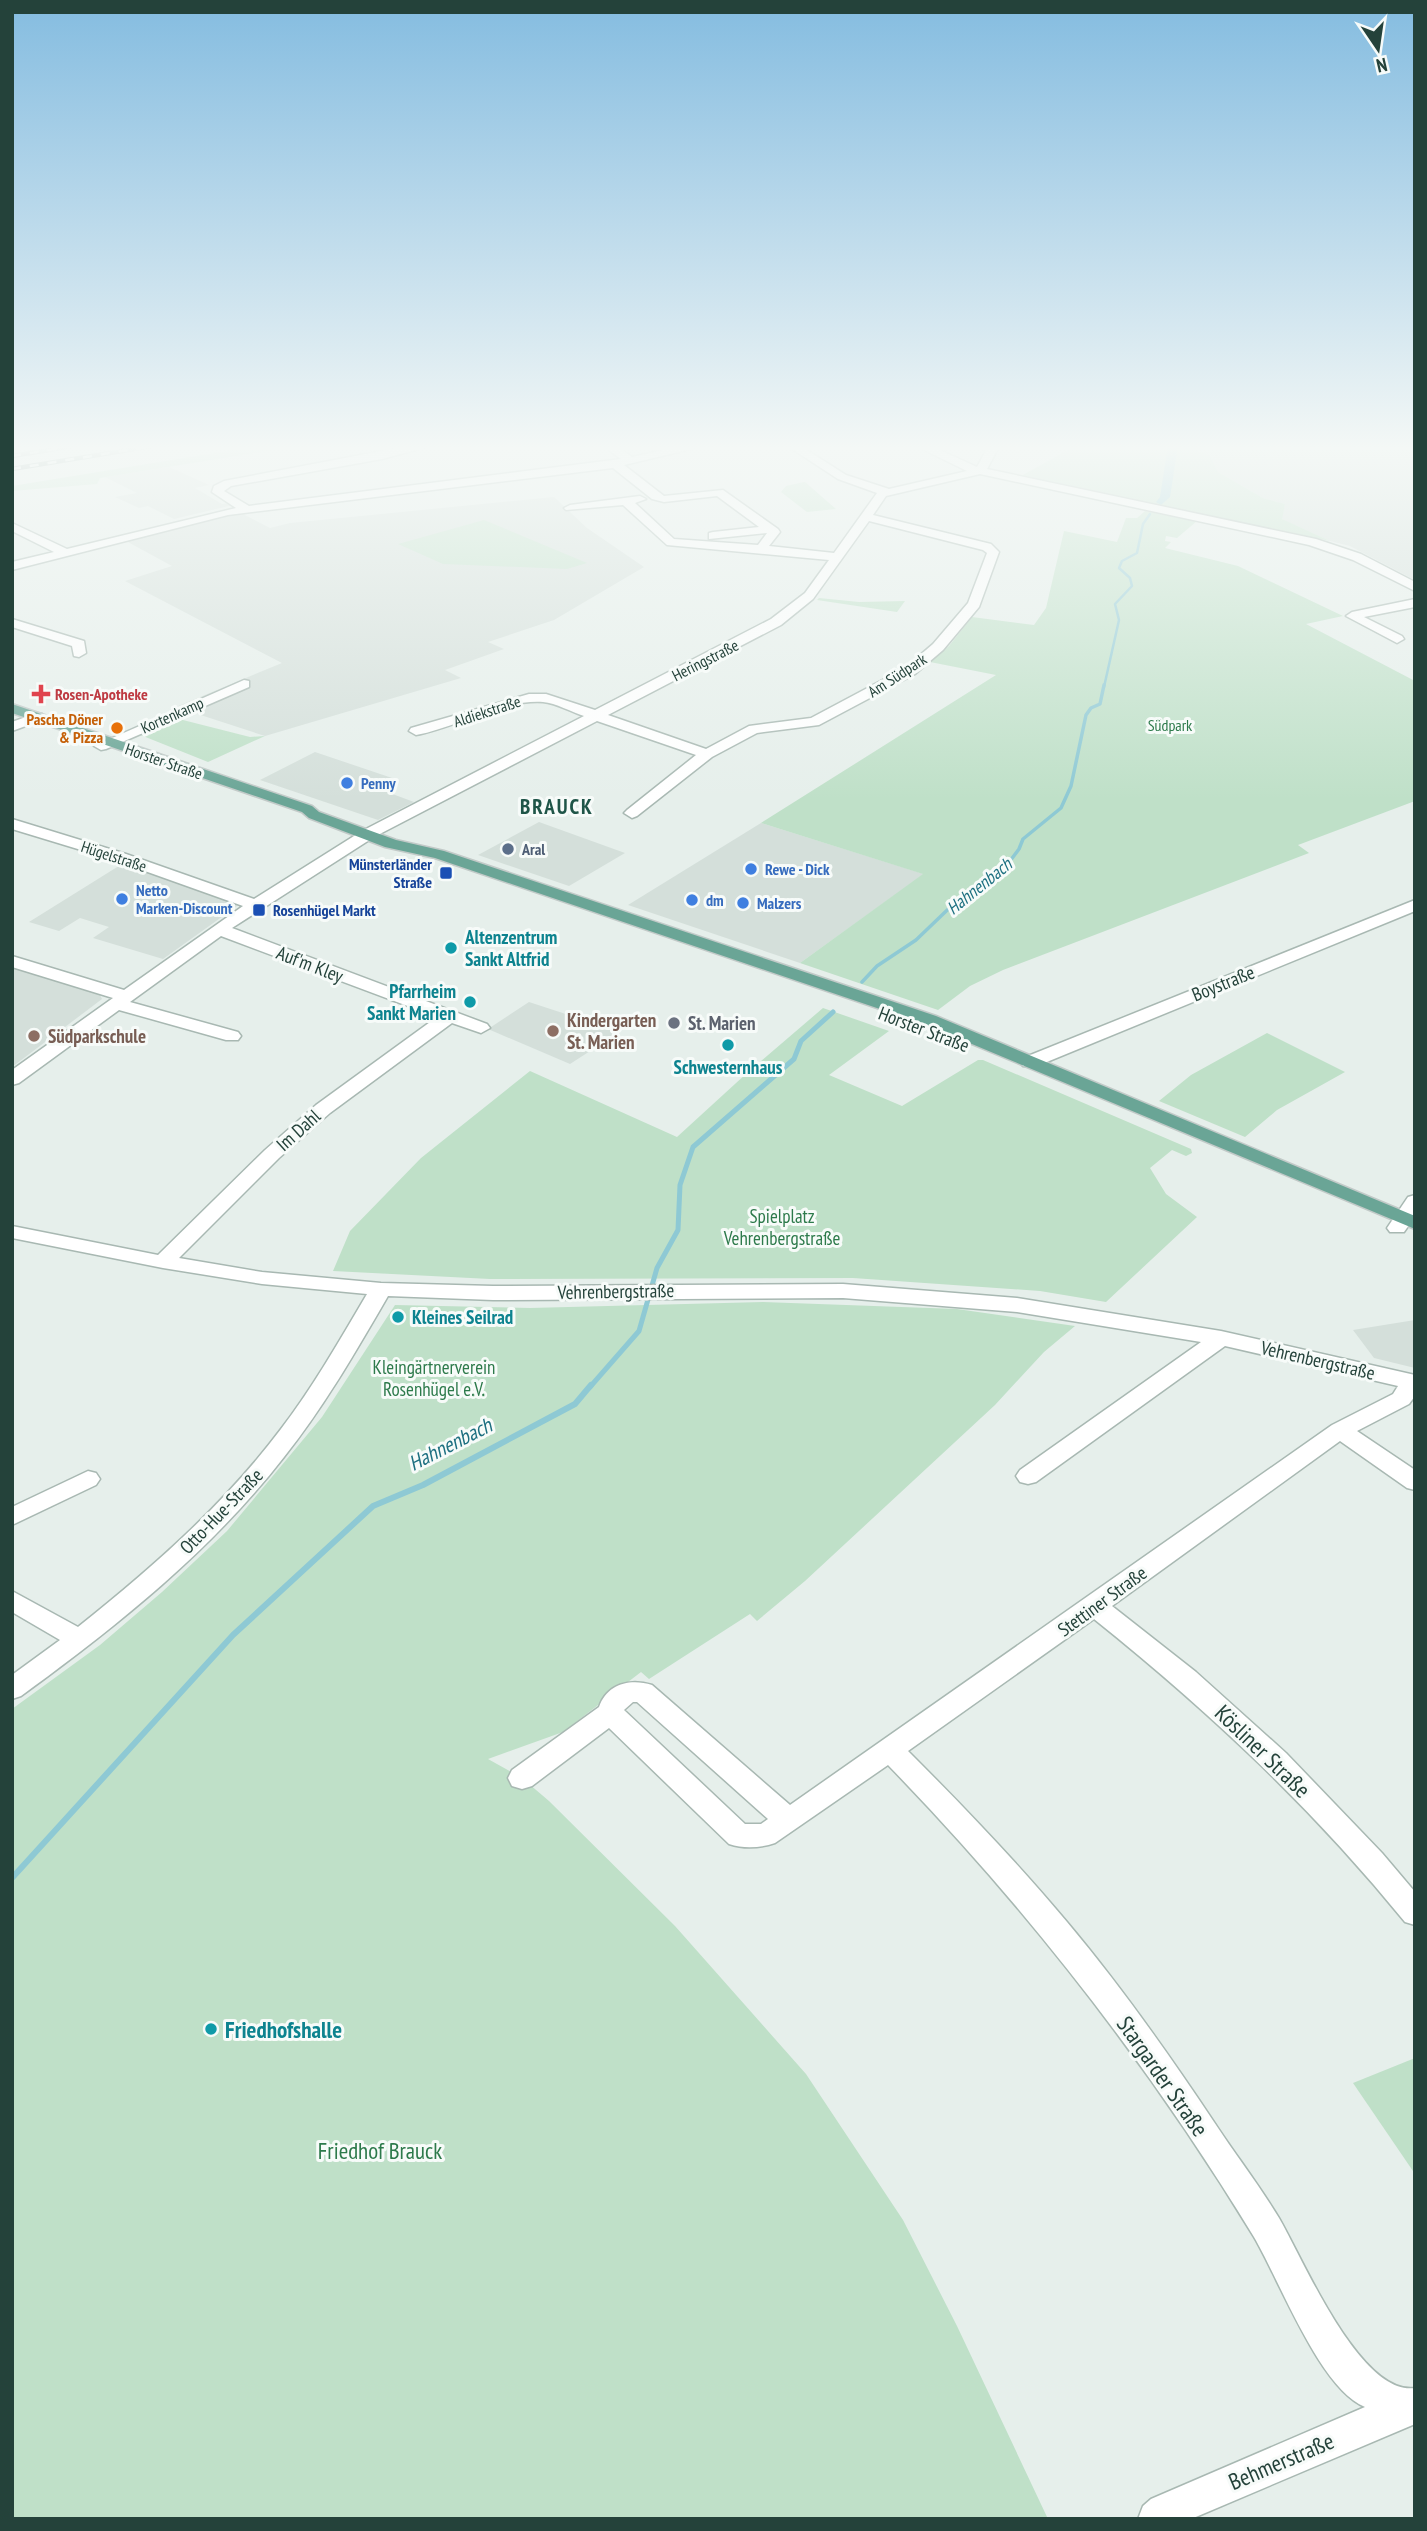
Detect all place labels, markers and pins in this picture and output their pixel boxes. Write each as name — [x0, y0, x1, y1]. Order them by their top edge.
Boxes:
place label: Rosen-Apotheke — [55, 684, 148, 704]
marker: Rosen-Apotheke — [33, 686, 49, 702]
place label: Pascha Döner & Pizza — [26, 709, 103, 747]
marker: Pascha Döner & Pizza — [109, 720, 125, 736]
place label: Penny — [361, 773, 396, 793]
marker: Penny — [339, 775, 355, 791]
place label: Aral — [521, 839, 545, 859]
marker: Aral — [500, 841, 516, 857]
place label: Münsterländer Straße — [349, 854, 432, 892]
place label: Rewe - Dick — [765, 859, 830, 879]
marker: Rewe - Dick — [743, 861, 759, 877]
marker: Münsterländer Straße — [438, 865, 454, 881]
place label: Netto Marken-Discount — [136, 880, 233, 918]
place label: dm — [706, 890, 724, 910]
marker: Netto Marken-Discount — [114, 891, 130, 907]
marker: dm — [684, 892, 700, 908]
place label: Malzers — [757, 893, 802, 913]
marker: Malzers — [735, 895, 751, 911]
place label: Rosenhügel Markt — [273, 900, 376, 920]
marker: Rosenhügel Markt — [251, 902, 267, 918]
place label: Altenzentrum Sankt Altfrid — [464, 925, 557, 971]
marker: Altenzentrum Sankt Altfrid — [443, 940, 459, 956]
place label: Pfarrheim Sankt Marien — [367, 979, 456, 1025]
marker: Pfarrheim Sankt Marien — [462, 994, 478, 1010]
place label: Kindergarten St. Marien — [567, 1008, 656, 1054]
place label: St. Marien — [688, 1011, 756, 1035]
marker: St. Marien — [666, 1015, 682, 1031]
marker: Kindergarten St. Marien — [545, 1023, 561, 1039]
place label: Südparkschule — [48, 1024, 146, 1048]
marker: Südparkschule — [26, 1028, 42, 1044]
marker: Schwesternhaus — [720, 1037, 736, 1053]
place label: Schwesternhaus — [674, 1055, 783, 1079]
place label: Kleines Seilrad — [412, 1305, 513, 1329]
marker: Kleines Seilrad — [390, 1309, 406, 1325]
place label: Friedhofshalle — [225, 2015, 342, 2044]
marker: Friedhofshalle — [203, 2021, 219, 2037]

